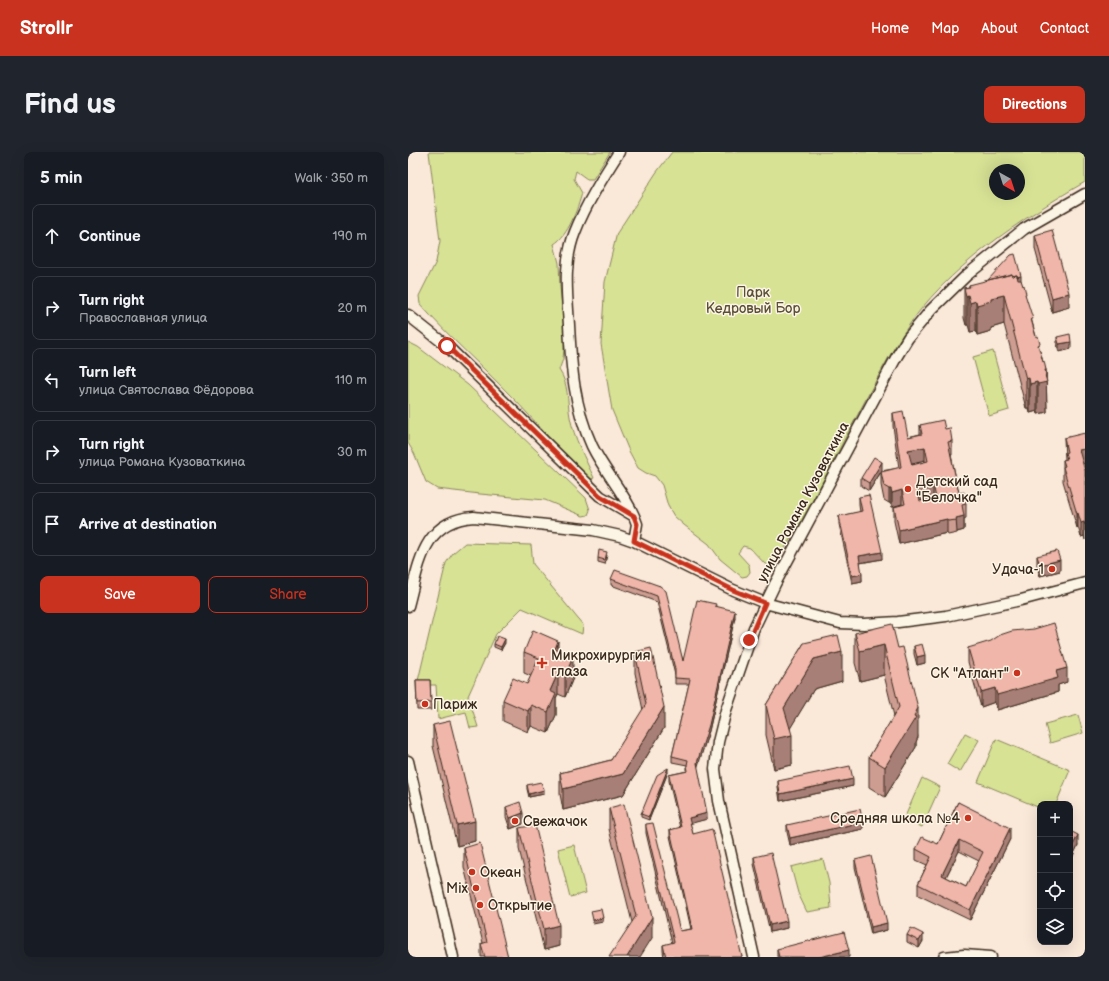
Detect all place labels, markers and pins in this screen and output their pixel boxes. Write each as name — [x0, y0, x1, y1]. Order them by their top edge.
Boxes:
place label: Детский сад "Белочка" — [916, 473, 998, 506]
marker: Детский сад "Белочка" — [903, 484, 913, 494]
place label: Удача-1 — [992, 561, 1044, 578]
marker: Удача-1 — [1047, 564, 1057, 574]
place label: Микрохирургия глаза — [551, 647, 651, 680]
marker: Микрохирургия глаза — [536, 657, 548, 669]
place label: СК "Атлант" — [931, 665, 1009, 682]
marker: СК "Атлант" — [1012, 668, 1022, 678]
place label: Париж — [433, 696, 477, 713]
marker: Париж — [420, 699, 430, 709]
place label: Средняя школа №4 — [830, 810, 960, 827]
place label: Свежачок — [523, 813, 588, 830]
marker: Средняя школа №4 — [963, 813, 973, 823]
marker: Свежачок — [510, 816, 520, 826]
place label: Океан — [480, 864, 522, 881]
marker: Океан — [467, 867, 477, 877]
place label: Mix — [446, 880, 468, 897]
marker: Mix — [471, 883, 481, 893]
place label: Открытие — [488, 897, 552, 914]
marker: Открытие — [475, 900, 485, 910]

